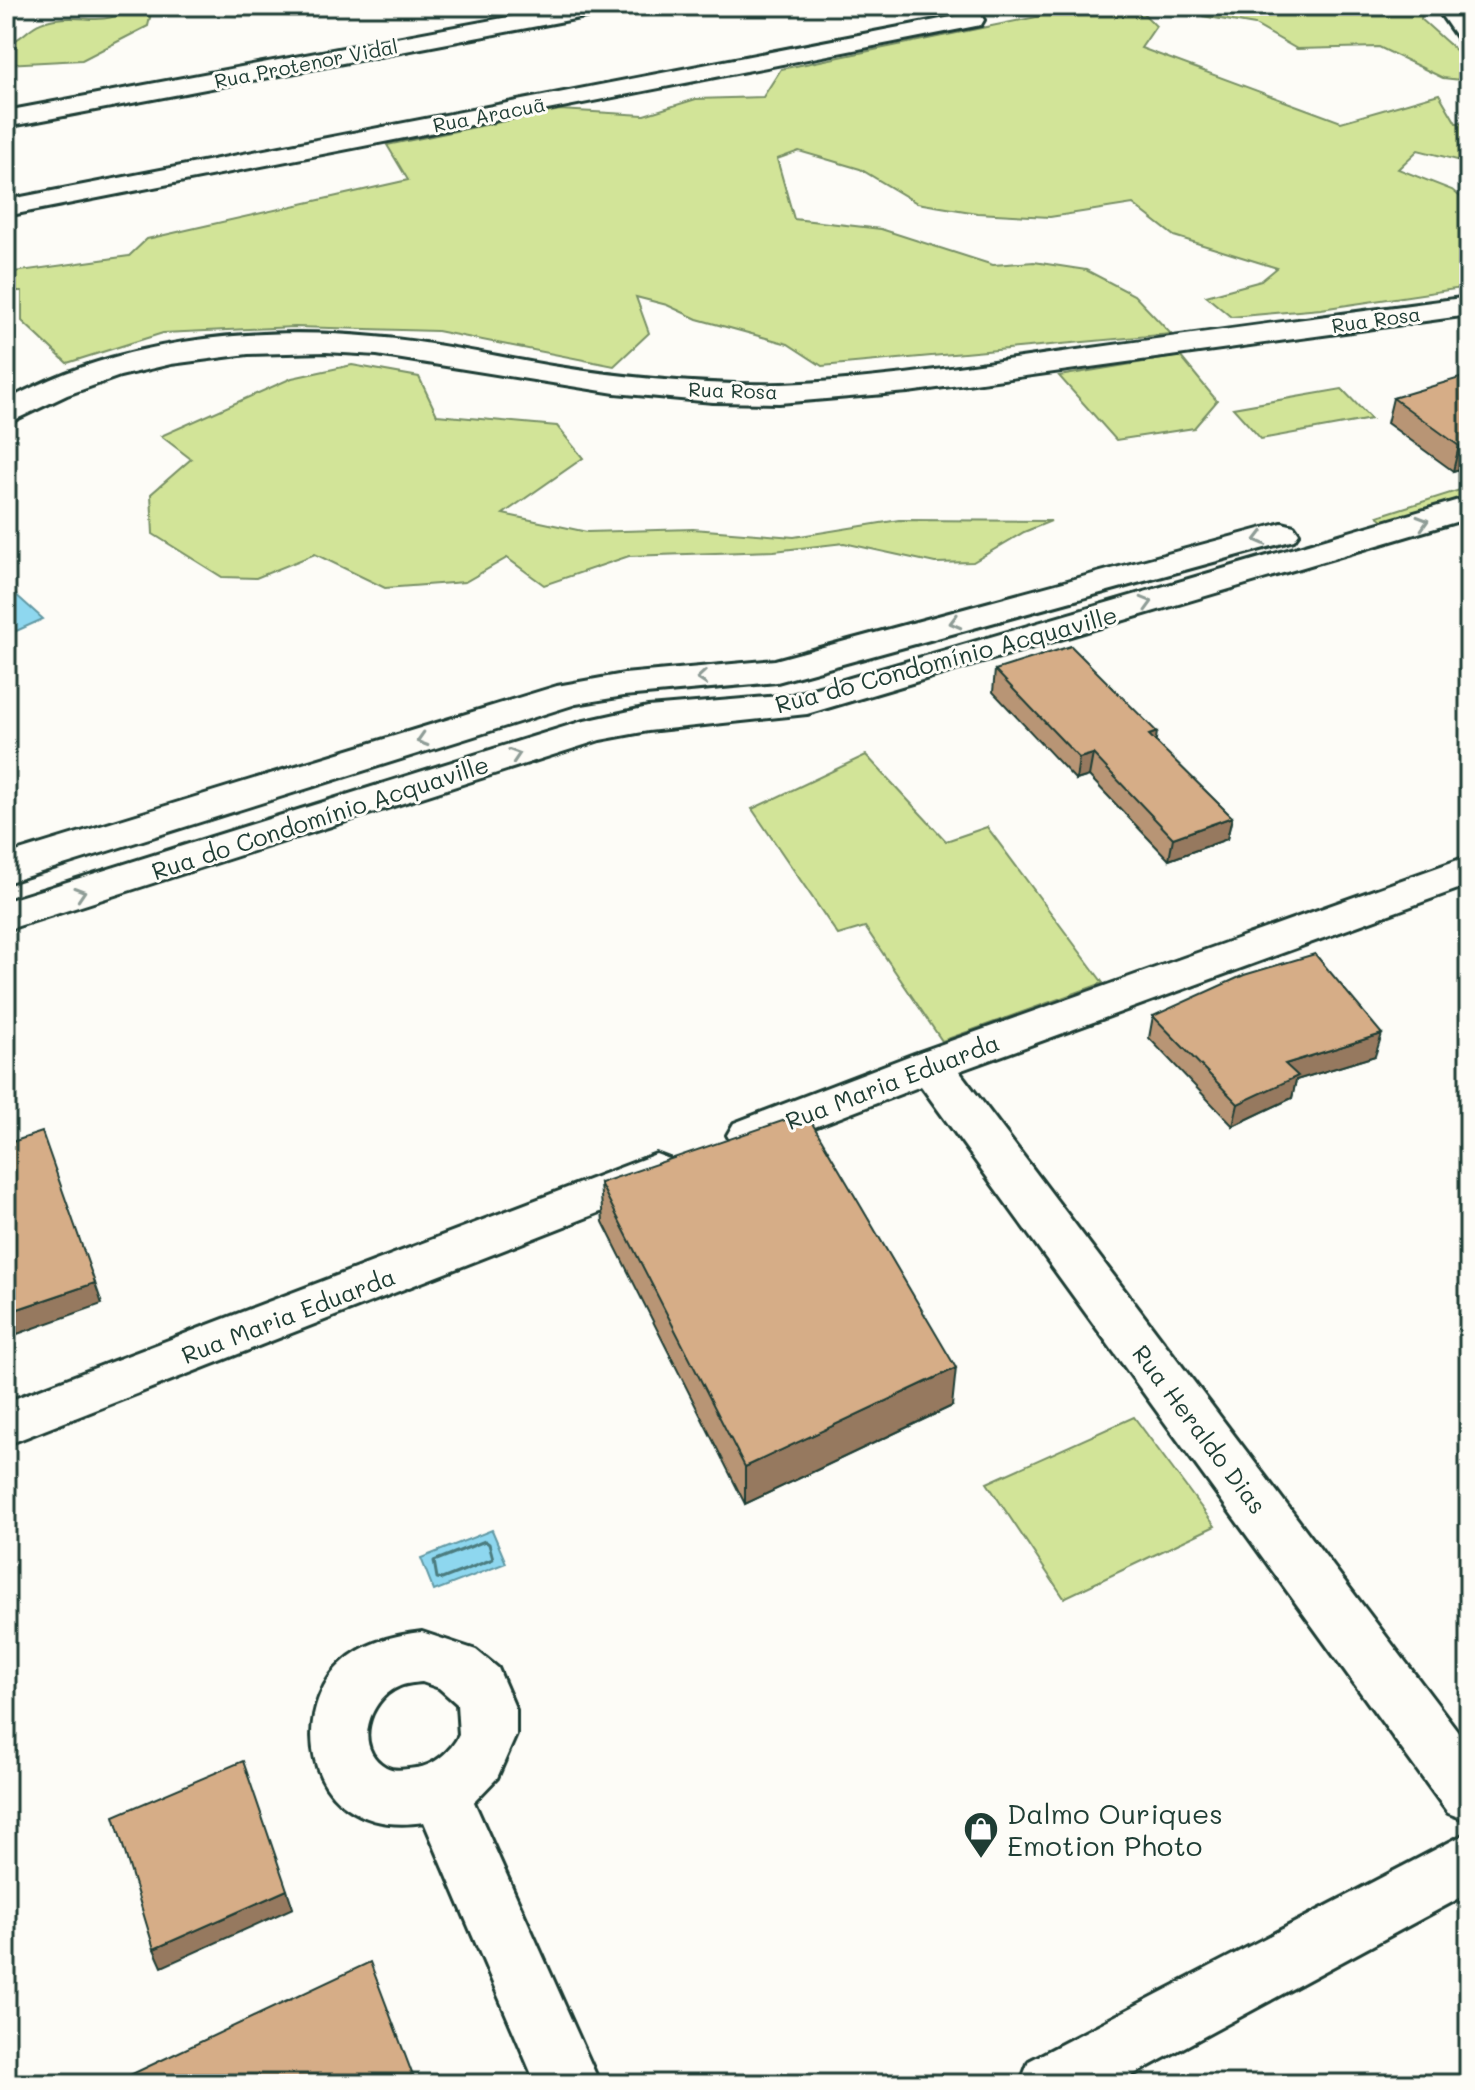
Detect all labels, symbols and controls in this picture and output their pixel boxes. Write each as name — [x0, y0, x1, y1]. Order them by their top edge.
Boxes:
street label: Rua Protenor Vidal — [212, 32, 400, 94]
street label: Rua Aracuã — [431, 90, 547, 138]
street label: Rua Rosa — [1330, 300, 1422, 338]
street label: Rua Rosa — [688, 375, 778, 405]
one-way arrow — [1416, 515, 1429, 531]
one-way arrow — [1253, 530, 1267, 546]
one-way arrow — [1139, 596, 1153, 612]
street label: Rua do Condomínio Acquaville — [772, 598, 1120, 720]
one-way arrow — [948, 612, 962, 629]
one-way arrow — [695, 670, 708, 687]
one-way arrow — [416, 731, 430, 747]
street label: Rua do Condomínio Acquaville — [147, 748, 493, 886]
one-way arrow — [507, 748, 521, 764]
one-way arrow — [73, 886, 87, 902]
street label: Rua Maria Eduarda — [781, 1026, 1003, 1136]
street label: Rua Maria Eduarda — [177, 1260, 399, 1370]
street label: Rua Heraldo Dias — [1126, 1338, 1274, 1520]
place label: Dalmo Ouriques Emotion Photo — [1007, 1795, 1223, 1863]
shop icon: Dalmo Ouriques Emotion Photo — [962, 1810, 1000, 1860]

